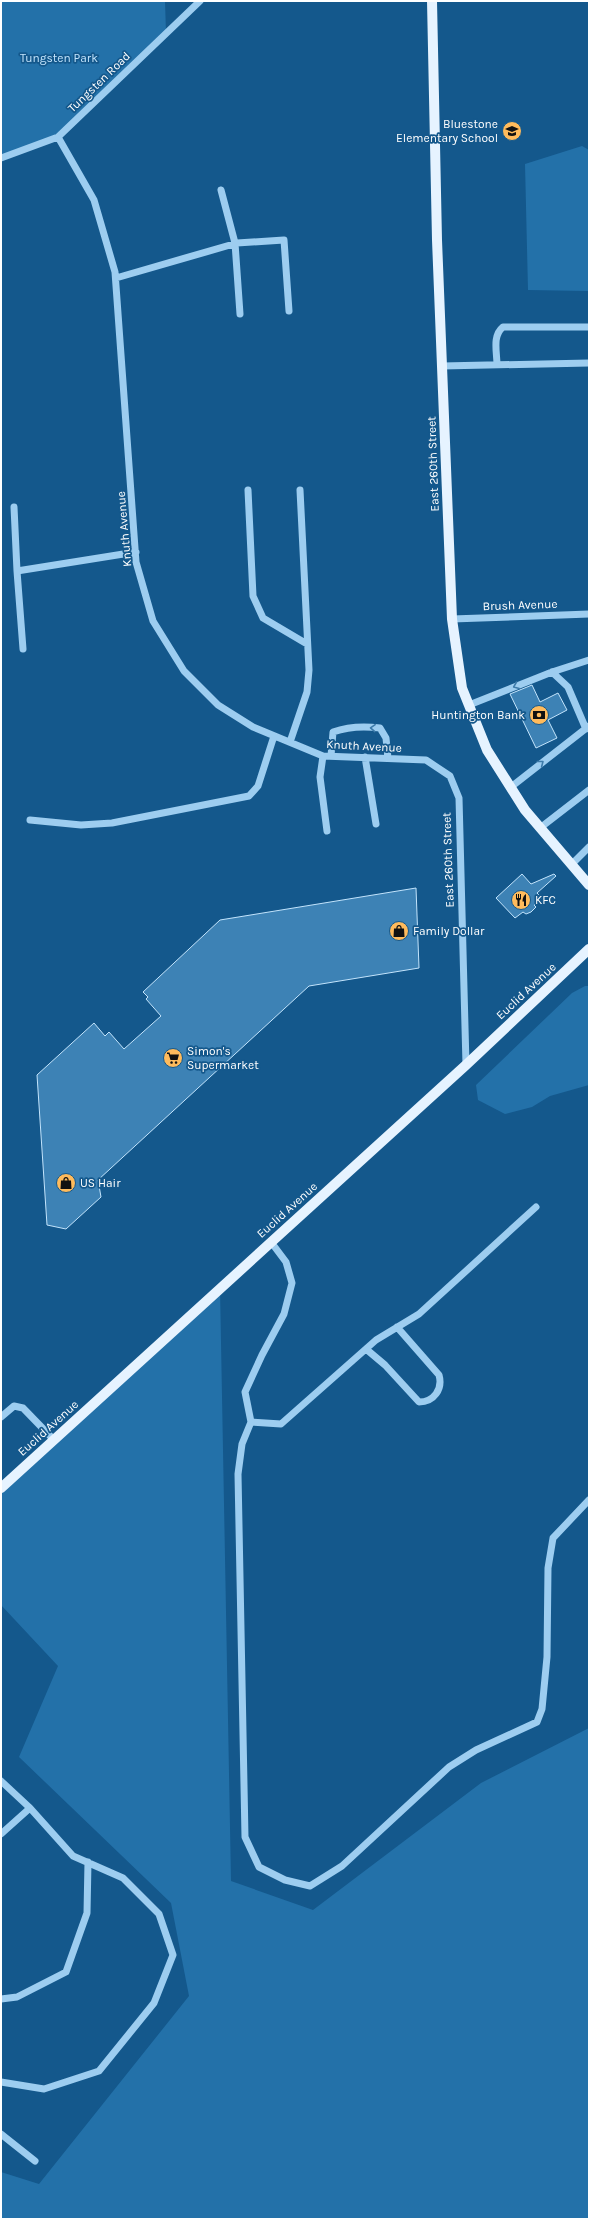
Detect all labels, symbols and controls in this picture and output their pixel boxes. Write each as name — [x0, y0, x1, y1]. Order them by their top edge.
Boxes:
street label: Tungsten Road — [65, 49, 133, 115]
park label: Tungsten Park — [20, 51, 98, 65]
place label: Bluestone Elementary School — [396, 117, 498, 145]
school or university icon: Bluestone Elementary School — [501, 120, 523, 142]
street label: East 260th Street — [424, 416, 442, 512]
street label: Knuth Avenue — [114, 491, 134, 567]
street label: Brush Avenue — [482, 597, 558, 613]
one-way arrow — [512, 682, 519, 690]
bank icon: Huntington Bank — [528, 704, 550, 726]
place label: Huntington Bank — [431, 708, 525, 722]
one-way arrow — [370, 724, 376, 732]
street label: Knuth Avenue — [326, 737, 402, 755]
one-way arrow — [537, 761, 544, 768]
street label: East 260th Street — [439, 812, 457, 908]
restaurant icon: KFC — [510, 889, 532, 911]
place label: KFC — [535, 893, 556, 907]
shop icon: Family Dollar — [388, 920, 410, 942]
place label: Family Dollar — [413, 924, 485, 938]
street label: Euclid Avenue — [493, 960, 559, 1022]
place label: Simon's Supermarket — [187, 1044, 259, 1072]
supermarket icon: Simon's Supermarket — [162, 1047, 184, 1069]
shop icon: US Hair — [55, 1172, 77, 1194]
place label: US Hair — [80, 1176, 121, 1190]
street label: Euclid Avenue — [254, 1179, 320, 1241]
street label: Euclid Avenue — [15, 1397, 81, 1459]

